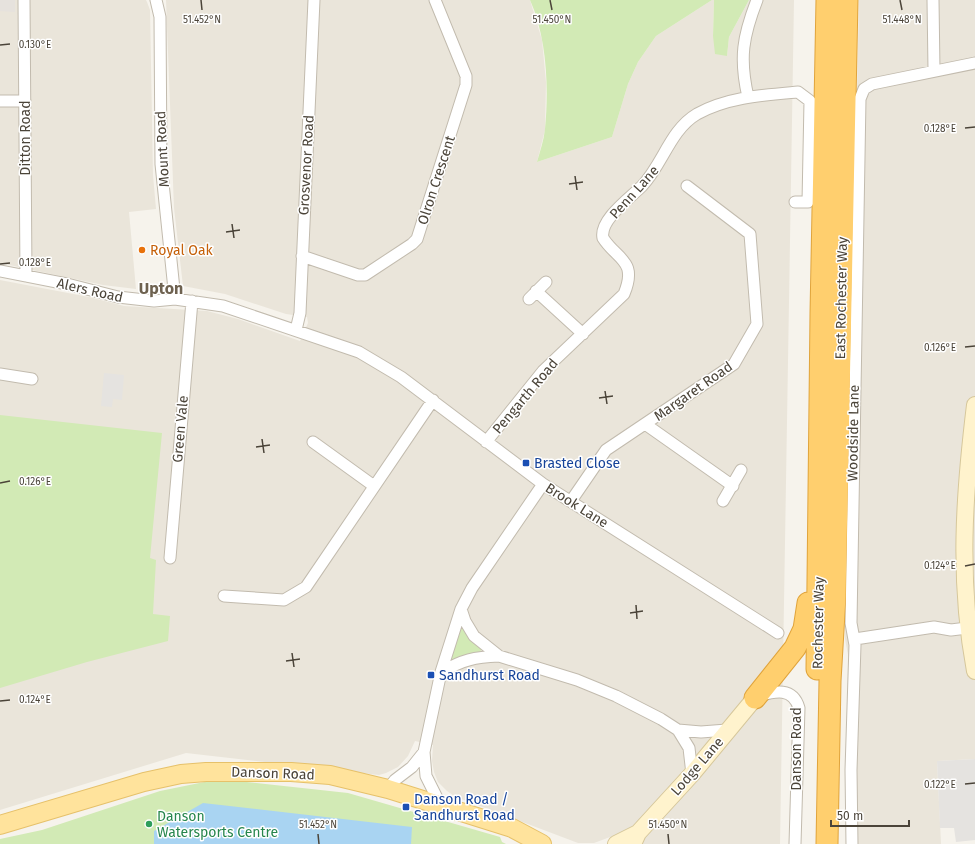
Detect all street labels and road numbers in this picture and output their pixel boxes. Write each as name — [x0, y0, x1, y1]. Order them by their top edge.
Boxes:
street label: Ditton Road — [17, 100, 34, 176]
street label: Mount Road — [152, 110, 173, 188]
street label: Grosvenor Road — [295, 114, 318, 216]
street label: Olron Crescent — [414, 132, 459, 227]
street label: Penn Lane — [606, 162, 663, 222]
street label: East Rochester Way — [832, 236, 851, 359]
street label: Alers Road — [55, 275, 125, 306]
street label: Pengarth Road — [489, 355, 562, 437]
street label: Margaret Road — [651, 358, 736, 425]
street label: Woodside Lane — [844, 385, 863, 481]
street label: Green Vale — [169, 395, 192, 463]
street label: Brook Lane — [542, 479, 611, 531]
street label: Rochester Way — [809, 576, 828, 669]
street label: Danson Road — [788, 707, 805, 791]
street label: Lodge Lane — [667, 734, 727, 799]
street label: Danson Road — [231, 764, 315, 783]

